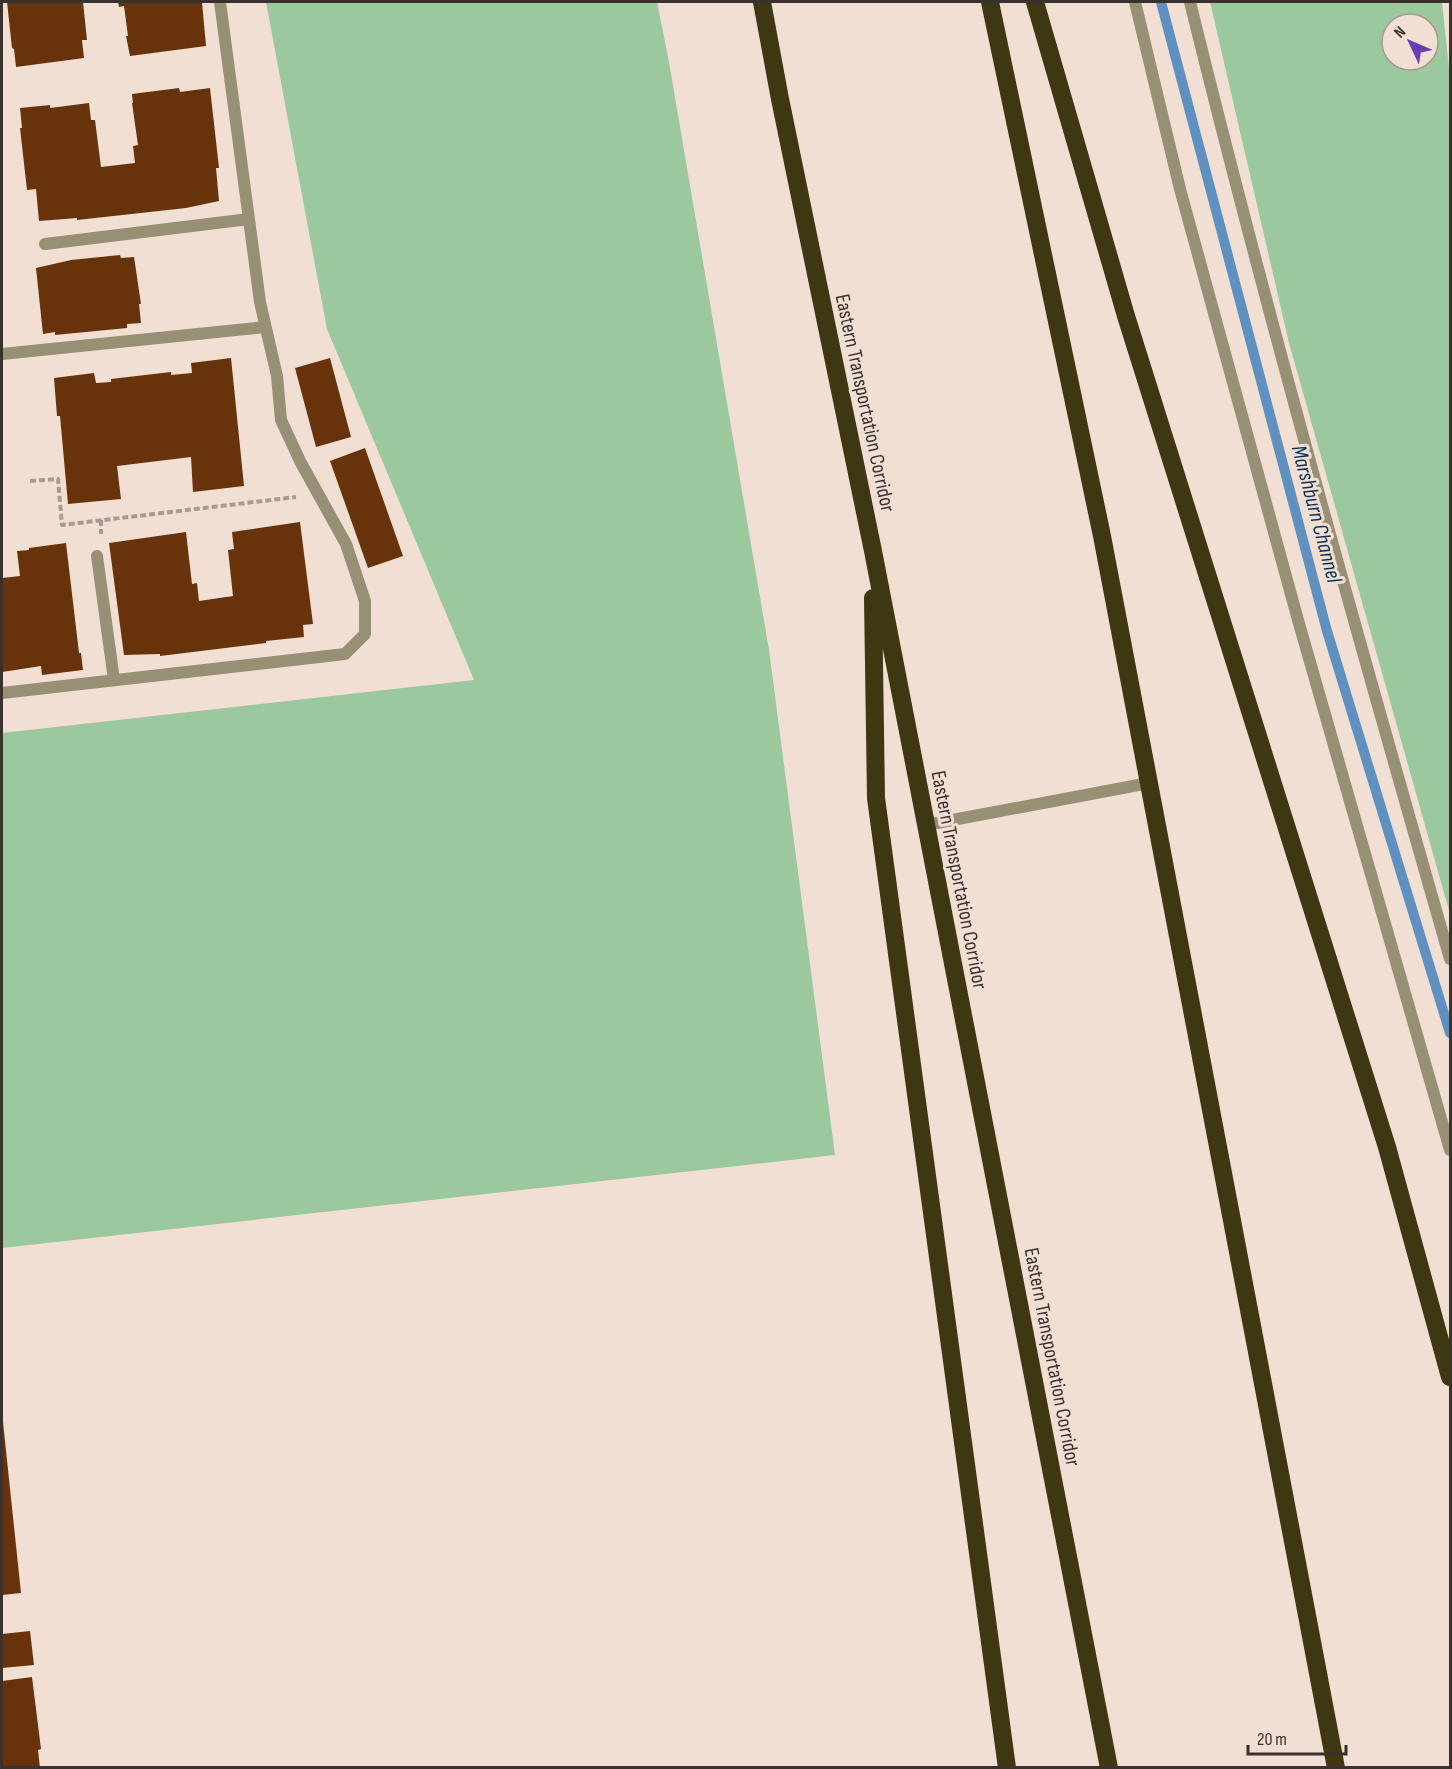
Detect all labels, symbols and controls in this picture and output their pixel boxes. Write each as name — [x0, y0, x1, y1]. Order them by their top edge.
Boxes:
north arrow — [1380, 12, 1440, 72]
text: N — [1390, 23, 1410, 42]
street label: Eastern Transportation Corridor — [830, 292, 900, 514]
water label: Marshburn Channel — [1285, 442, 1348, 587]
street label: Eastern Transportation Corridor — [926, 769, 992, 991]
street label: Eastern Transportation Corridor — [1019, 1246, 1085, 1468]
scale bar — [1248, 1718, 1346, 1756]
text: 20 m — [1257, 1729, 1287, 1750]

